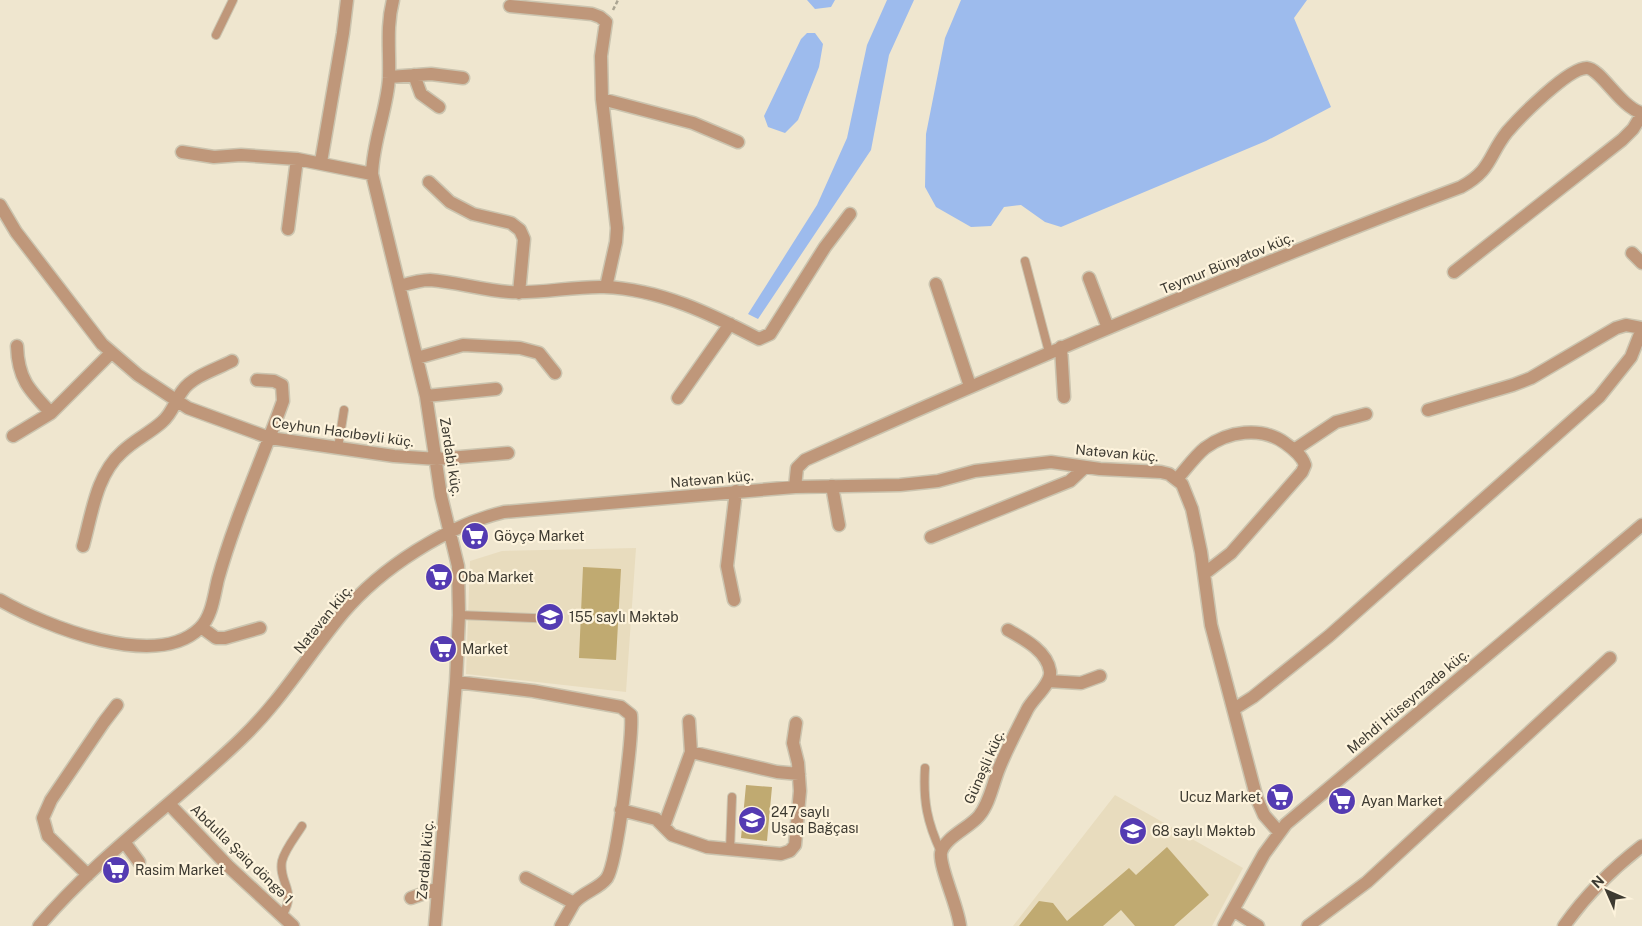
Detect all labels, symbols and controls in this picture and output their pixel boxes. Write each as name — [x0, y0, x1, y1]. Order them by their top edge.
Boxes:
street label: Teymur Bünyatov küç. — [1158, 229, 1296, 297]
street label: Ceyhun Hacıbəyli küç. — [271, 414, 415, 450]
street label: Zərdabi küç. — [437, 416, 465, 498]
street label: Natəvan küç. — [1075, 441, 1159, 465]
street label: Natəvan küç. — [670, 467, 754, 491]
supermarket icon: Göyçə Market — [460, 521, 490, 551]
place label: Göyçə Market — [494, 528, 584, 544]
supermarket icon: Oba Market — [424, 562, 454, 592]
place label: Oba Market — [458, 569, 534, 585]
street label: Natəvan küç. — [290, 581, 356, 657]
school or university icon: 155 saylı Məktəb — [535, 602, 565, 632]
place label: 155 saylı Məktəb — [569, 609, 679, 625]
supermarket icon: Market — [428, 634, 458, 664]
place label: Market — [462, 641, 508, 657]
street label: Mehdi Hüseynzadə küç. — [1344, 645, 1472, 757]
street label: Günəşli küç. — [961, 728, 1007, 806]
supermarket icon: Ucuz Market — [1265, 782, 1295, 812]
supermarket icon: Ayan Market — [1327, 786, 1357, 816]
place label: Ucuz Market — [1179, 789, 1261, 805]
place label: Ayan Market — [1361, 793, 1443, 809]
street label: Abdulla Şaiq döngə 1 — [187, 801, 297, 907]
place label: 247 saylı Uşaq Bağçası — [771, 804, 859, 836]
school or university icon: 247 saylı Uşaq Bağçası — [737, 805, 767, 835]
school or university icon: 68 saylı Məktəb — [1118, 816, 1148, 846]
street label: Zərdabi küç. — [414, 820, 436, 900]
place label: 68 saylı Məktəb — [1152, 823, 1256, 839]
supermarket icon: Rasim Market — [101, 855, 131, 885]
place label: Rasim Market — [135, 862, 224, 878]
north arrow — [1582, 866, 1632, 916]
text: N — [1588, 872, 1607, 891]

